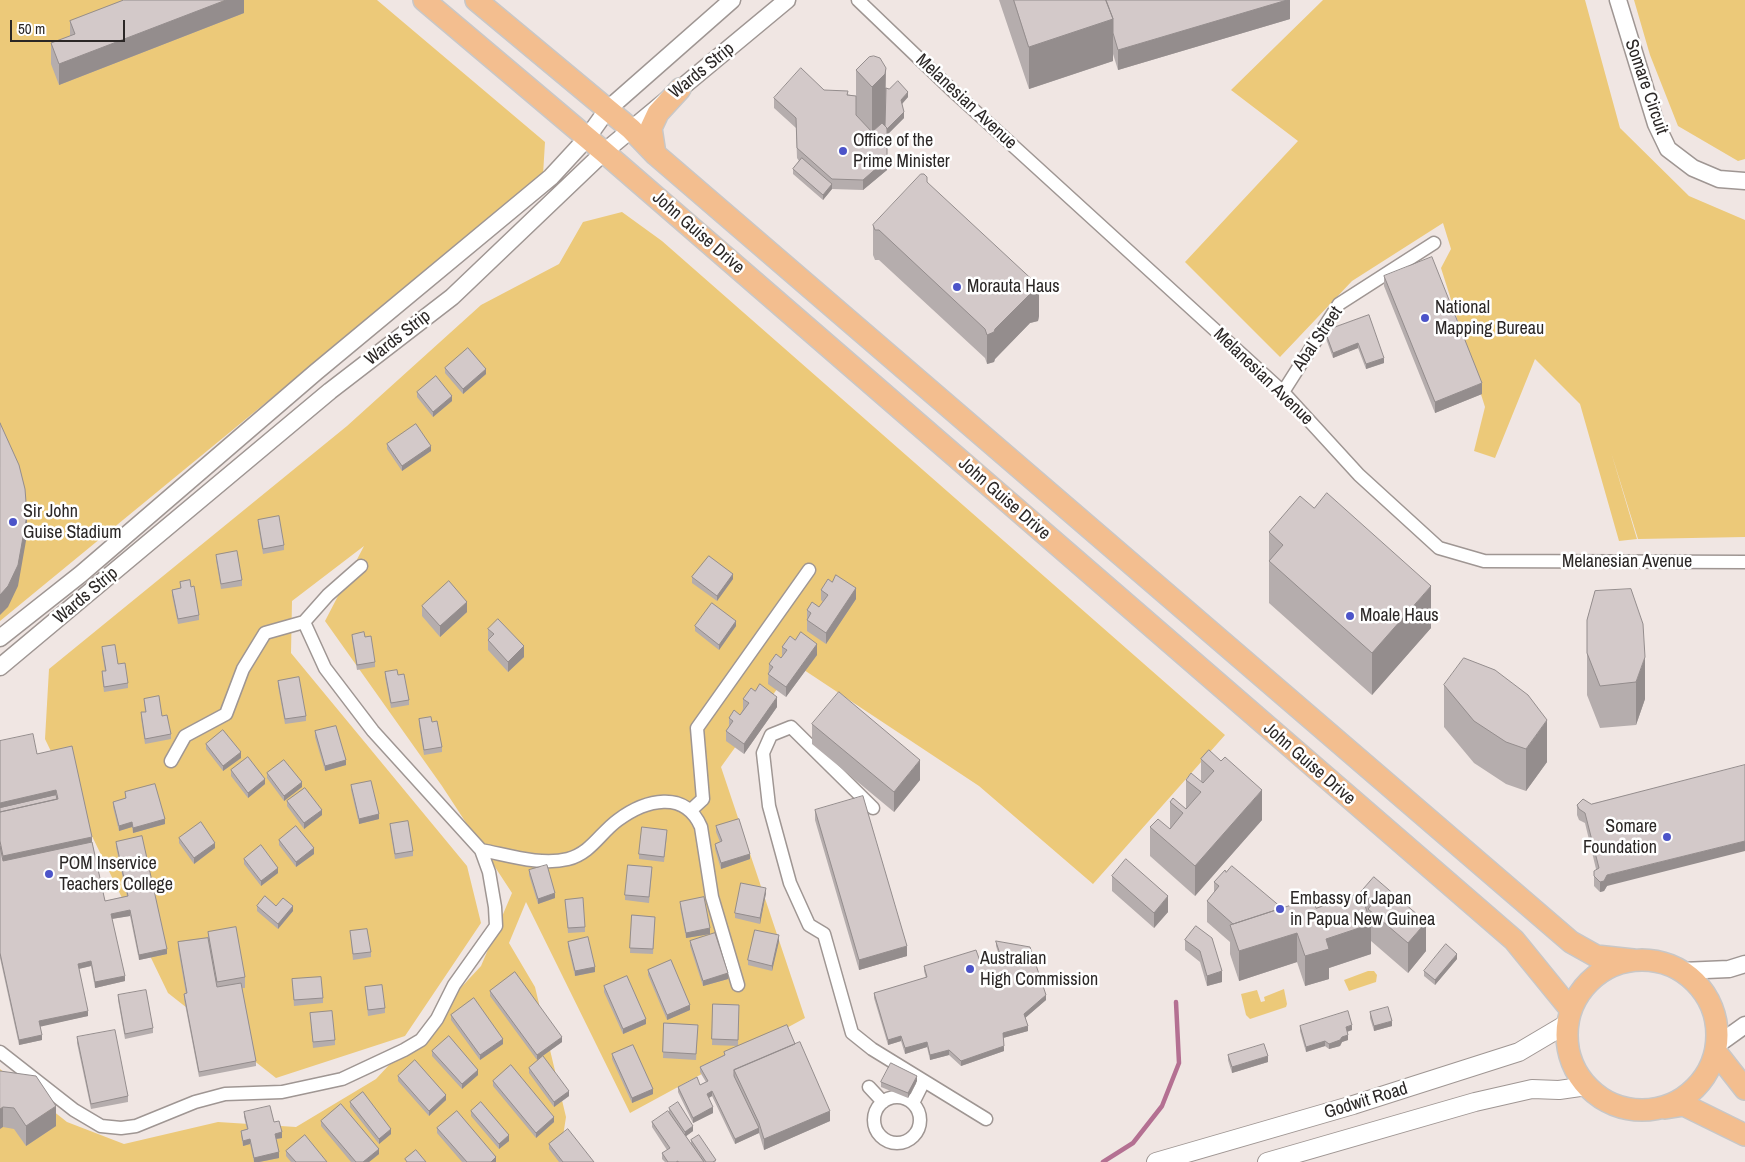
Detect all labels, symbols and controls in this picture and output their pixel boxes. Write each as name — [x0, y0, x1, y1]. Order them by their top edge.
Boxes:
scale bar — [12, 10, 128, 42]
text: 50 m — [18, 18, 45, 39]
street label: Somare Circuit — [1620, 37, 1672, 137]
street label: Wards Strip — [665, 38, 739, 104]
street label: Melanesian Avenue — [911, 50, 1021, 154]
place label: Office of the Prime Minister — [853, 130, 950, 172]
marker: Office of the Prime Minister — [837, 145, 849, 157]
street label: John Guise Drive — [648, 187, 748, 279]
place label: Morauta Haus — [967, 276, 1060, 298]
marker: Morauta Haus — [951, 281, 963, 293]
place label: National Mapping Bureau — [1435, 297, 1544, 340]
street label: Abal Street — [1289, 303, 1347, 375]
street label: Wards Strip — [361, 306, 435, 370]
marker: National Mapping Bureau — [1419, 312, 1431, 324]
street label: Melanesian Avenue — [1209, 324, 1317, 430]
street label: John Guise Drive — [954, 453, 1054, 545]
place label: Sir John Guise Stadium — [23, 501, 121, 544]
marker: Sir John Guise Stadium — [7, 516, 19, 528]
street label: Melanesian Avenue — [1562, 551, 1692, 573]
street label: Wards Strip — [49, 563, 123, 629]
place label: Moale Haus — [1360, 605, 1439, 627]
marker: Moale Haus — [1344, 610, 1356, 622]
street label: John Guise Drive — [1259, 718, 1359, 810]
place label: Somare Foundation — [1583, 816, 1657, 859]
marker: Somare Foundation — [1661, 831, 1673, 843]
place label: POM Inservice Teachers College — [59, 853, 173, 896]
marker: POM Inservice Teachers College — [43, 868, 55, 880]
place label: Embassy of Japan in Papua New Guinea — [1290, 888, 1435, 931]
marker: Embassy of Japan in Papua New Guinea — [1274, 903, 1286, 915]
place label: Australian High Commission — [980, 948, 1098, 991]
marker: Australian High Commission — [964, 963, 976, 975]
street label: Godwit Road — [1322, 1078, 1410, 1124]

